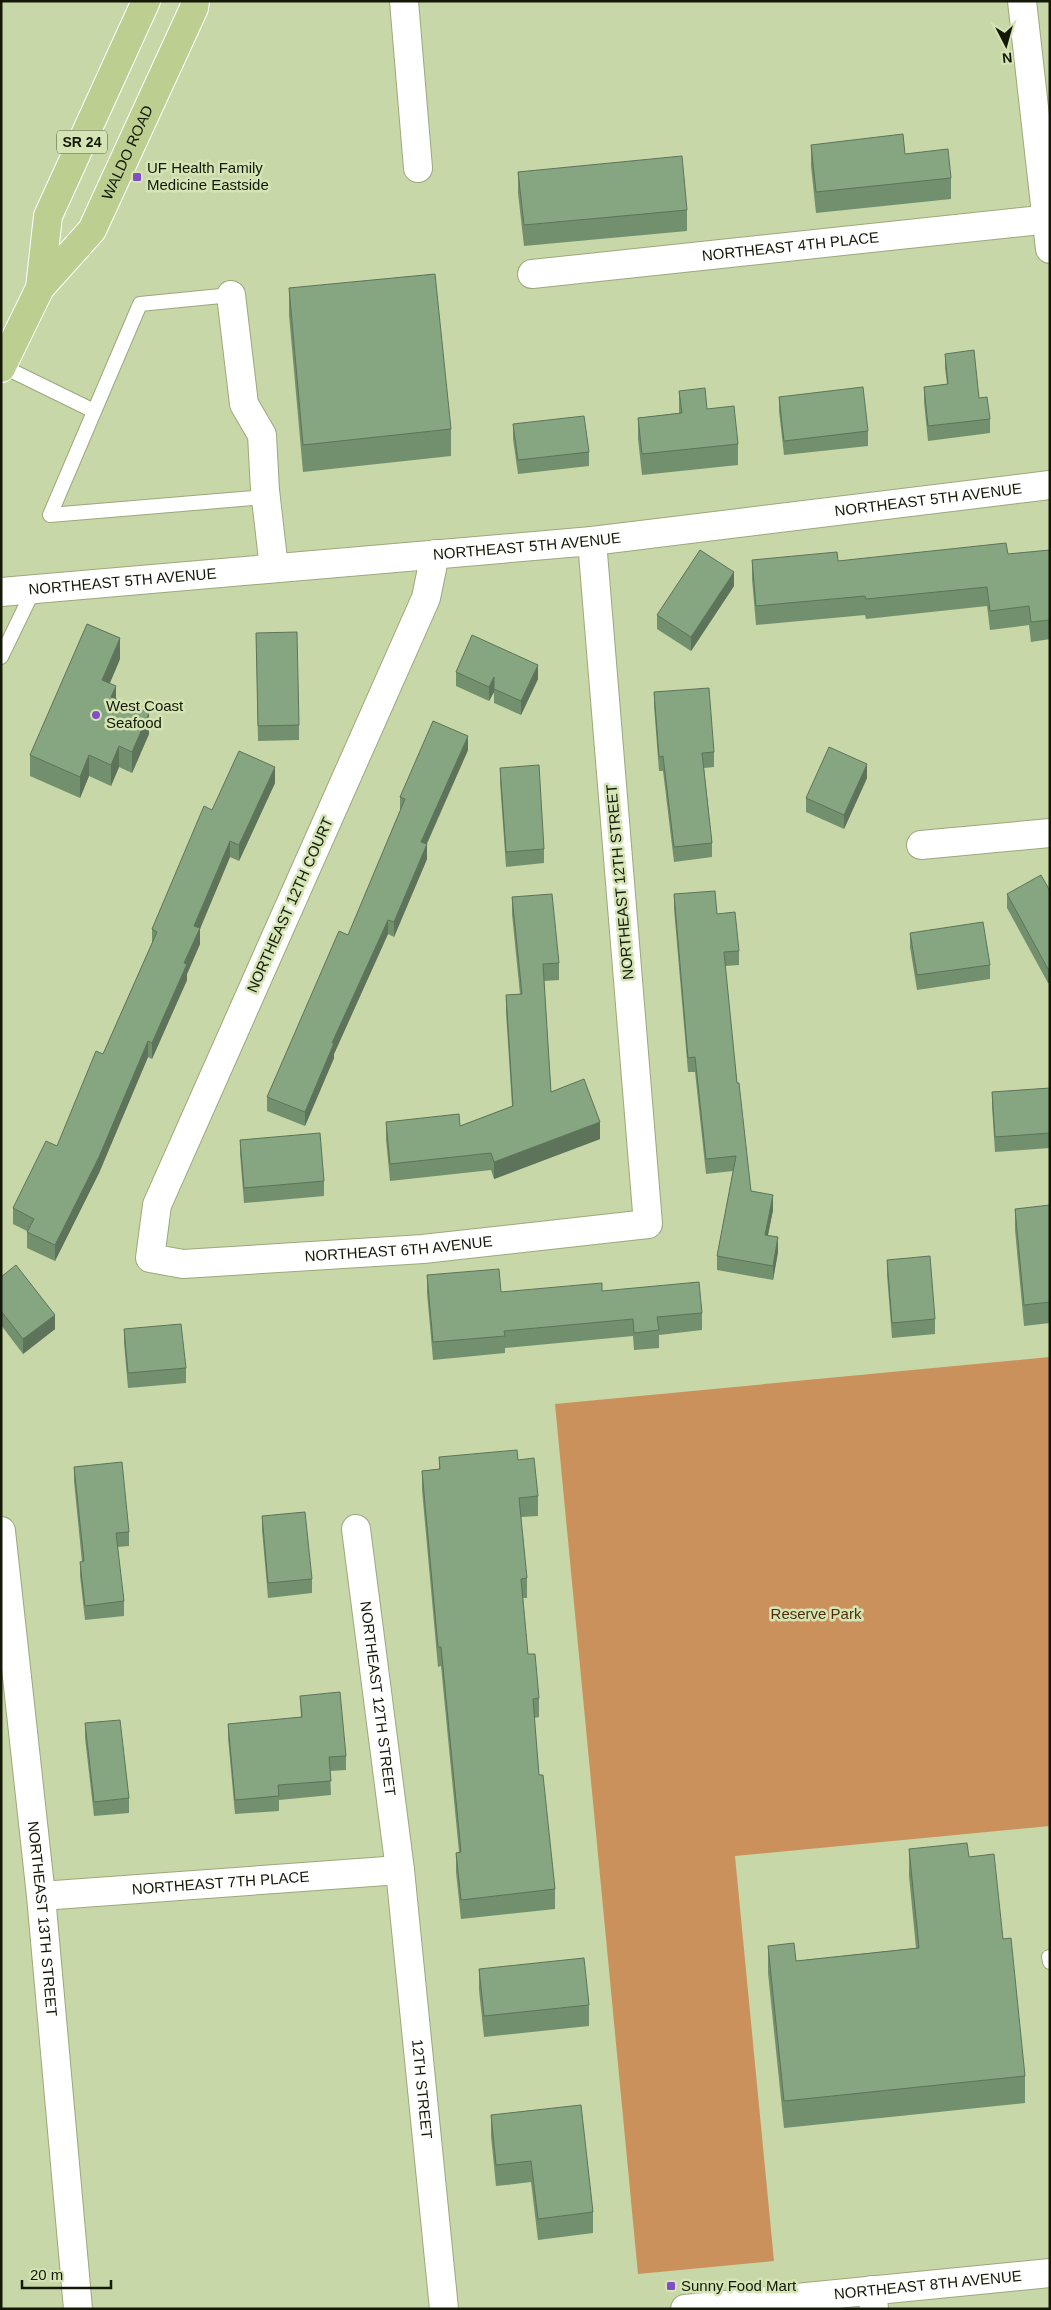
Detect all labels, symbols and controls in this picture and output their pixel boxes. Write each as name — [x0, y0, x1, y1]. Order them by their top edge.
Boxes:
north arrow — [981, 20, 1031, 70]
text: N — [1001, 49, 1013, 66]
street label: WALDO ROAD — [98, 102, 156, 202]
road number: SR 24 — [57, 130, 107, 154]
place label: UF Health Family Medicine Eastside — [147, 159, 269, 193]
marker: UF Health Family Medicine Eastside — [131, 171, 143, 183]
street label: NORTHEAST 4TH PLACE — [701, 228, 880, 264]
street label: NORTHEAST 5TH AVENUE — [834, 480, 1023, 519]
street label: NORTHEAST 5TH AVENUE — [432, 529, 622, 563]
street label: NORTHEAST 5TH AVENUE — [28, 564, 217, 598]
place label: West Coast Seafood — [106, 697, 184, 731]
marker: West Coast Seafood — [90, 709, 102, 721]
street label: NORTHEAST 12TH STREET — [602, 784, 637, 980]
street label: NORTHEAST 12TH COURT — [243, 815, 336, 995]
street label: NORTHEAST 6TH AVENUE — [304, 1232, 493, 1264]
street label: NORTHEAST 12TH STREET — [357, 1600, 399, 1797]
park label: Reserve Park — [771, 1605, 862, 1622]
street label: NORTHEAST 13TH STREET — [25, 1820, 61, 2017]
street label: NORTHEAST 7TH PLACE — [131, 1868, 310, 1897]
street label: 12TH STREET — [409, 2038, 436, 2140]
scale bar — [22, 2258, 111, 2290]
text: 20 m — [30, 2266, 63, 2283]
street label: NORTHEAST 8TH AVENUE — [833, 2267, 1022, 2302]
place label: Sunny Food Mart — [681, 2277, 797, 2294]
marker: Sunny Food Mart — [665, 2280, 677, 2292]

